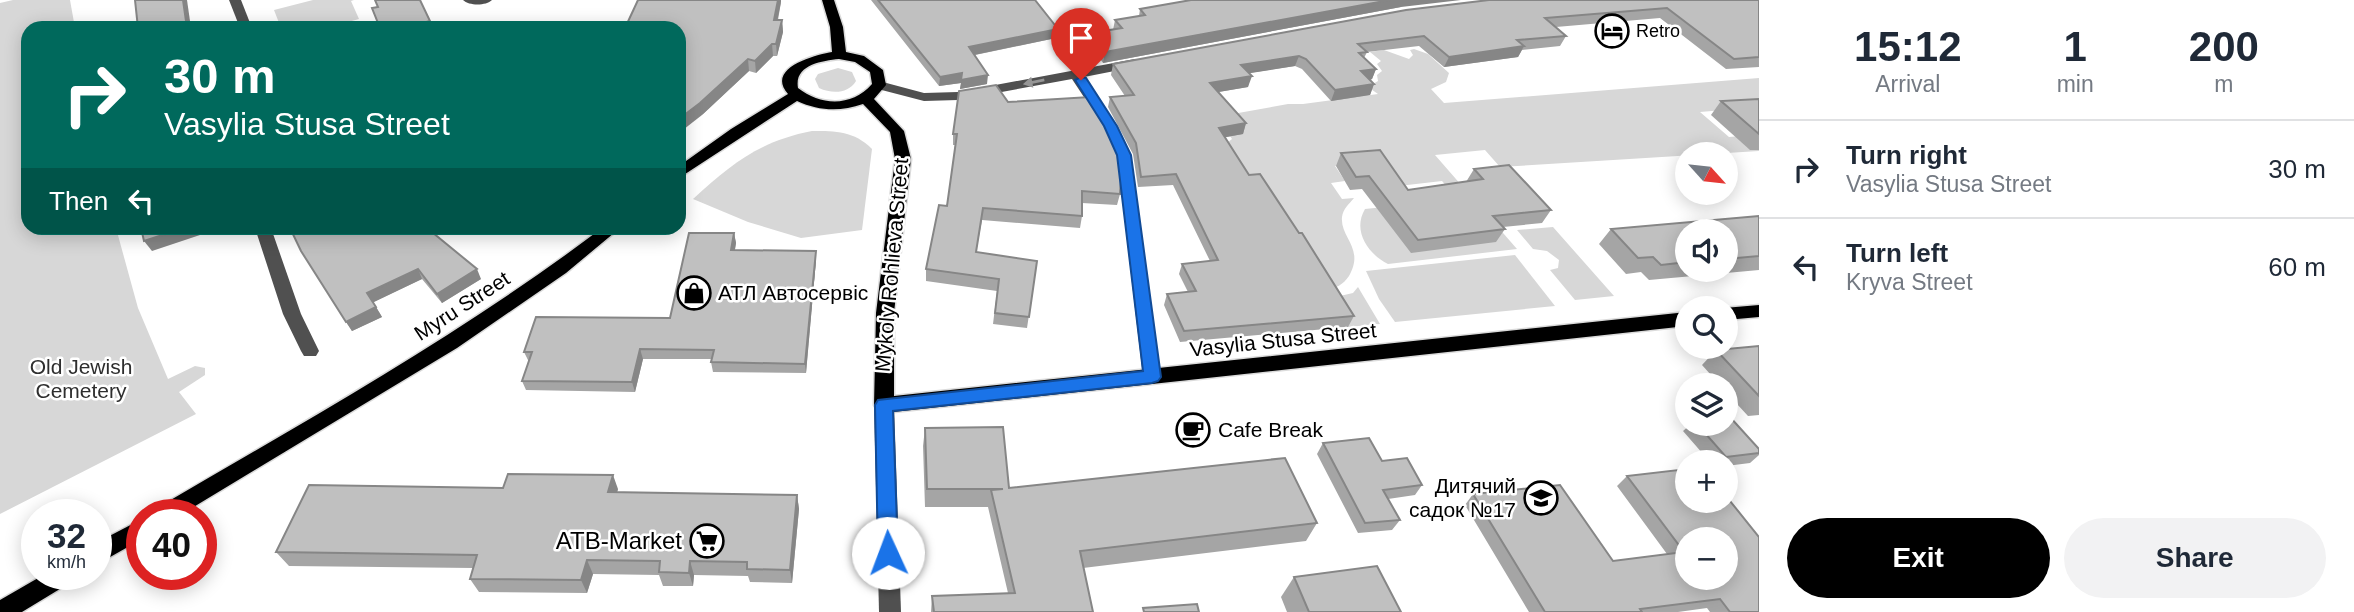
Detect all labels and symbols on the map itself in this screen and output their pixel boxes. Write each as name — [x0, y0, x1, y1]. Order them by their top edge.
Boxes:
pin — [1051, 8, 1111, 80]
hotel icon: Retro — [1593, 12, 1631, 50]
place label: Retro — [1636, 21, 1680, 41]
one-way arrow — [1023, 77, 1045, 88]
north arrow — [1675, 142, 1738, 205]
street label: Mykoly Rohlieva Street — [871, 157, 912, 373]
street label: Myru Street — [410, 266, 514, 345]
shop icon: АТЛ Автосервіс — [675, 274, 713, 312]
place label: АТЛ Автосервіс — [718, 281, 868, 304]
street label: Vasylia Stusa Street — [1188, 318, 1378, 361]
park label: Old Jewish Cemetery — [30, 355, 132, 402]
cafe icon: Cafe Break — [1174, 411, 1212, 449]
place label: Cafe Break — [1218, 418, 1324, 441]
place label: Дитячий садок №17 — [1409, 474, 1516, 521]
school or university icon: Дитячий садок №17 — [1522, 479, 1560, 517]
speed limit sign: 40 — [126, 499, 217, 590]
position arrow — [851, 516, 925, 590]
supermarket icon: ATB-Market — [688, 522, 726, 560]
place label: ATB-Market — [556, 527, 682, 554]

